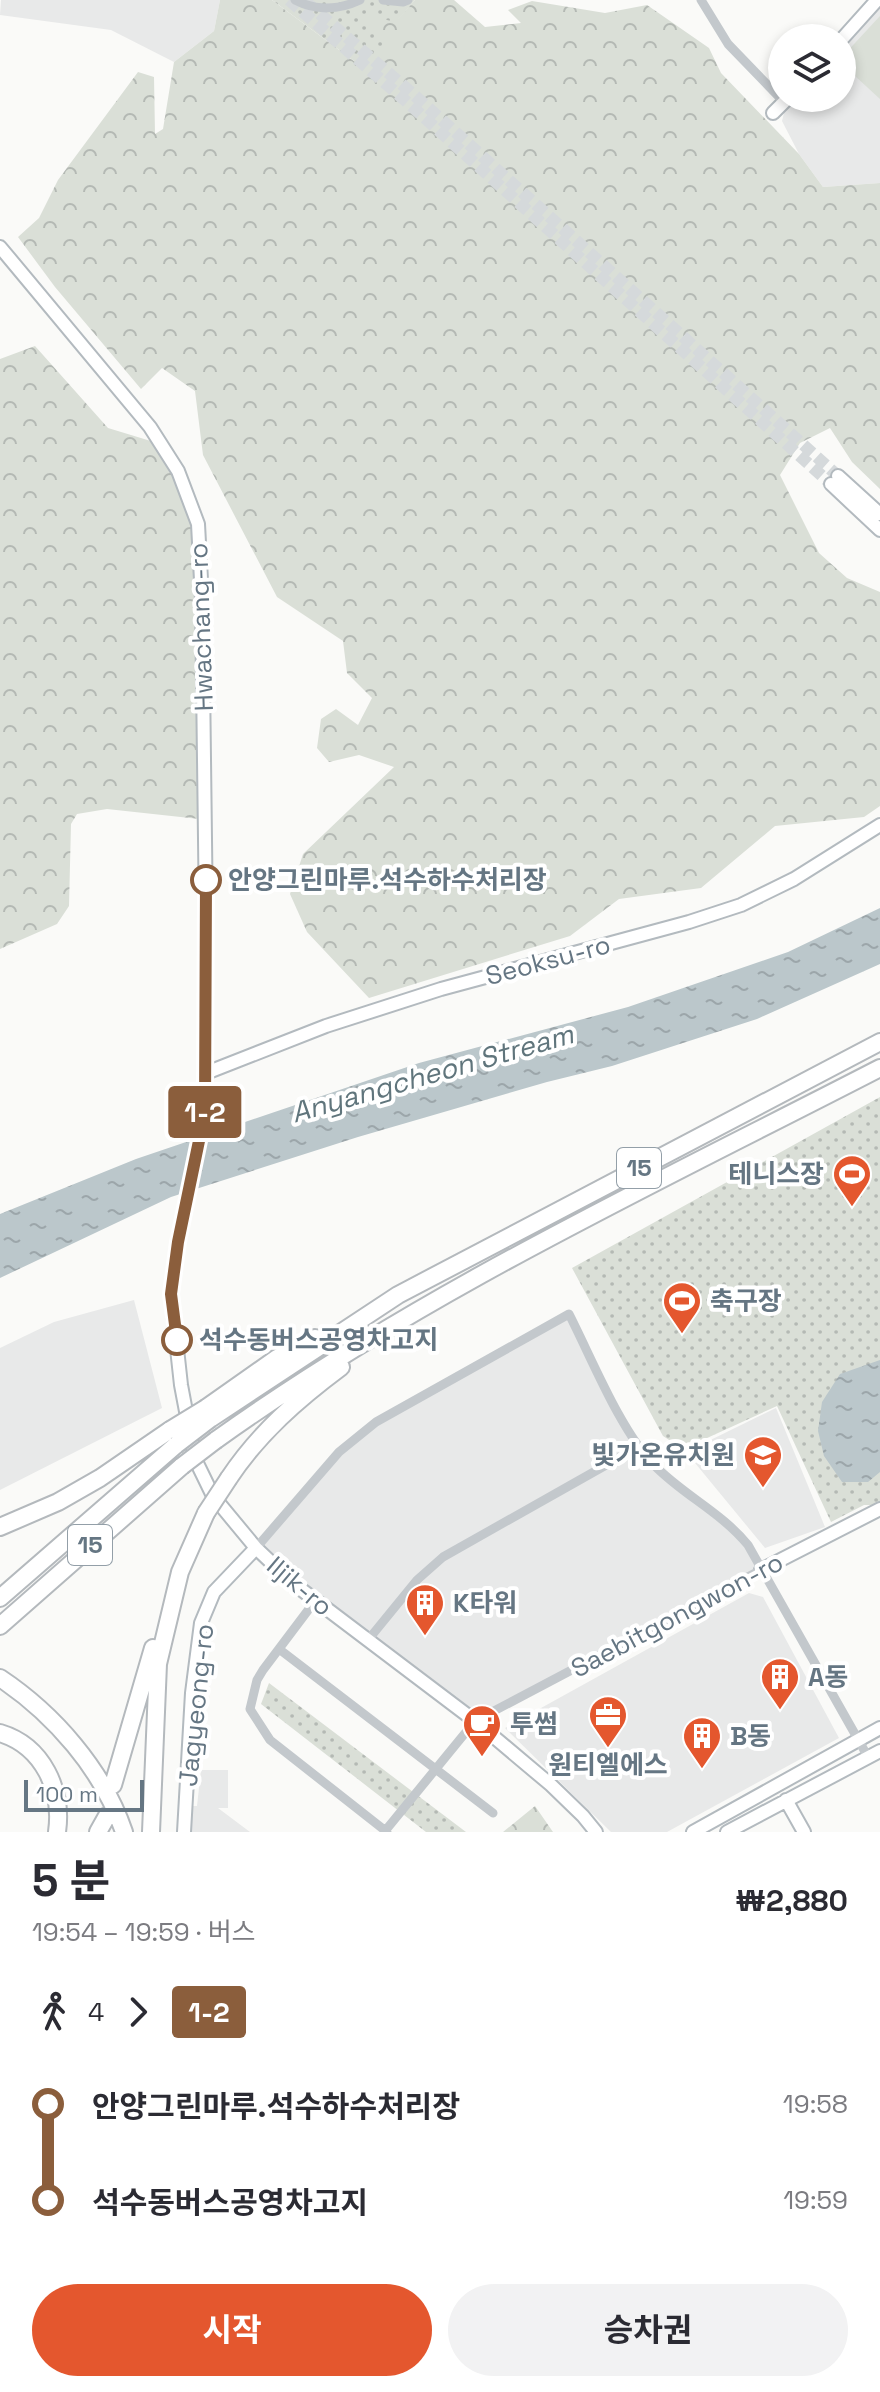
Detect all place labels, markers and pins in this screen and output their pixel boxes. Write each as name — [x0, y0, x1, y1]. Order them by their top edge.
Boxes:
place label: 안양그린마루.석수하수처리장 — [228, 863, 547, 897]
marker: 안양그린마루.석수하수처리장 — [191, 865, 221, 895]
sports icon: 테니스장 — [831, 1153, 873, 1208]
place label: 테니스장 — [728, 1157, 824, 1191]
sports icon: 축구장 — [661, 1280, 703, 1335]
place label: 축구장 — [710, 1284, 782, 1318]
place label: 석수동버스공영차고지 — [199, 1323, 438, 1357]
marker: 석수동버스공영차고지 — [162, 1325, 192, 1355]
school or university icon: 빛가온유치원 — [742, 1434, 784, 1489]
place label: 빛가온유치원 — [591, 1438, 735, 1472]
building icon: K타워 — [404, 1582, 446, 1637]
place label: K타워 — [453, 1586, 517, 1620]
building icon: A동 — [759, 1656, 801, 1711]
place label: A동 — [808, 1660, 848, 1694]
office icon: 원티엘에스 — [587, 1694, 629, 1749]
cafe icon: 투썸 — [461, 1703, 503, 1758]
place label: 투썸 — [510, 1707, 558, 1741]
building icon: B동 — [681, 1715, 723, 1770]
place label: B동 — [730, 1719, 771, 1753]
place label: 원티엘에스 — [548, 1748, 668, 1782]

